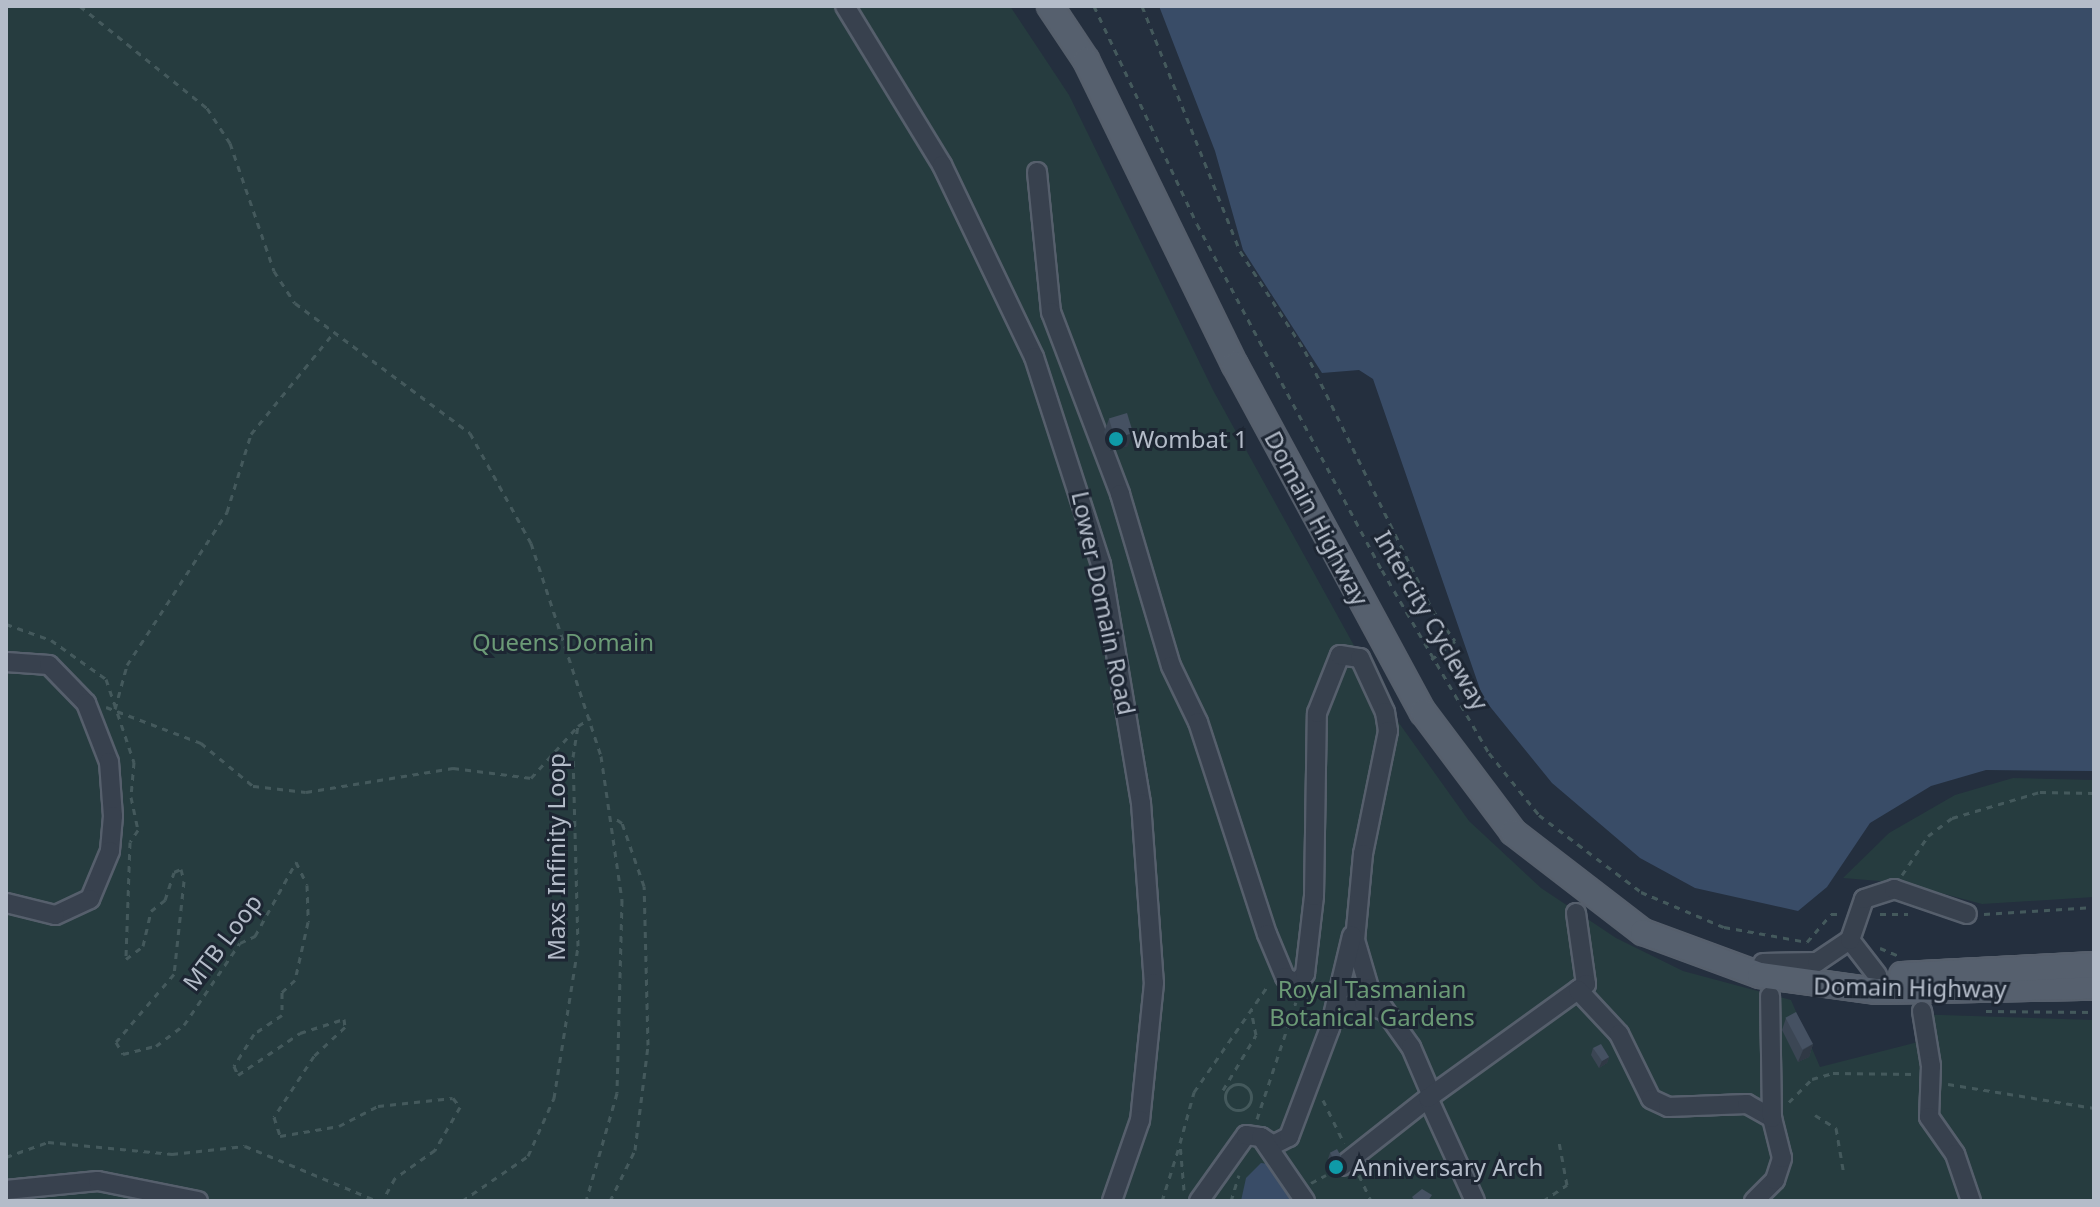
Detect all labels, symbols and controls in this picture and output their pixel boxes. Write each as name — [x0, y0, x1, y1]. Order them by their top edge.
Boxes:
place label: Wombat 1 — [1132, 425, 1248, 453]
street label: Domain Highway — [1259, 426, 1375, 610]
marker: Wombat 1 — [1107, 430, 1125, 448]
street label: Lower Domain Road — [1066, 488, 1142, 718]
street label: Intercity Cycleway — [1369, 525, 1495, 715]
park label: Queens Domain — [472, 628, 654, 656]
street label: Maxs Infinity Loop — [542, 753, 570, 961]
street label: MTB Loop — [176, 888, 268, 996]
street label: Domain Highway — [1813, 971, 2007, 1003]
park label: Royal Tasmanian Botanical Gardens — [1269, 975, 1475, 1031]
place label: Anniversary Arch — [1352, 1153, 1543, 1181]
marker: Anniversary Arch — [1327, 1158, 1345, 1176]

